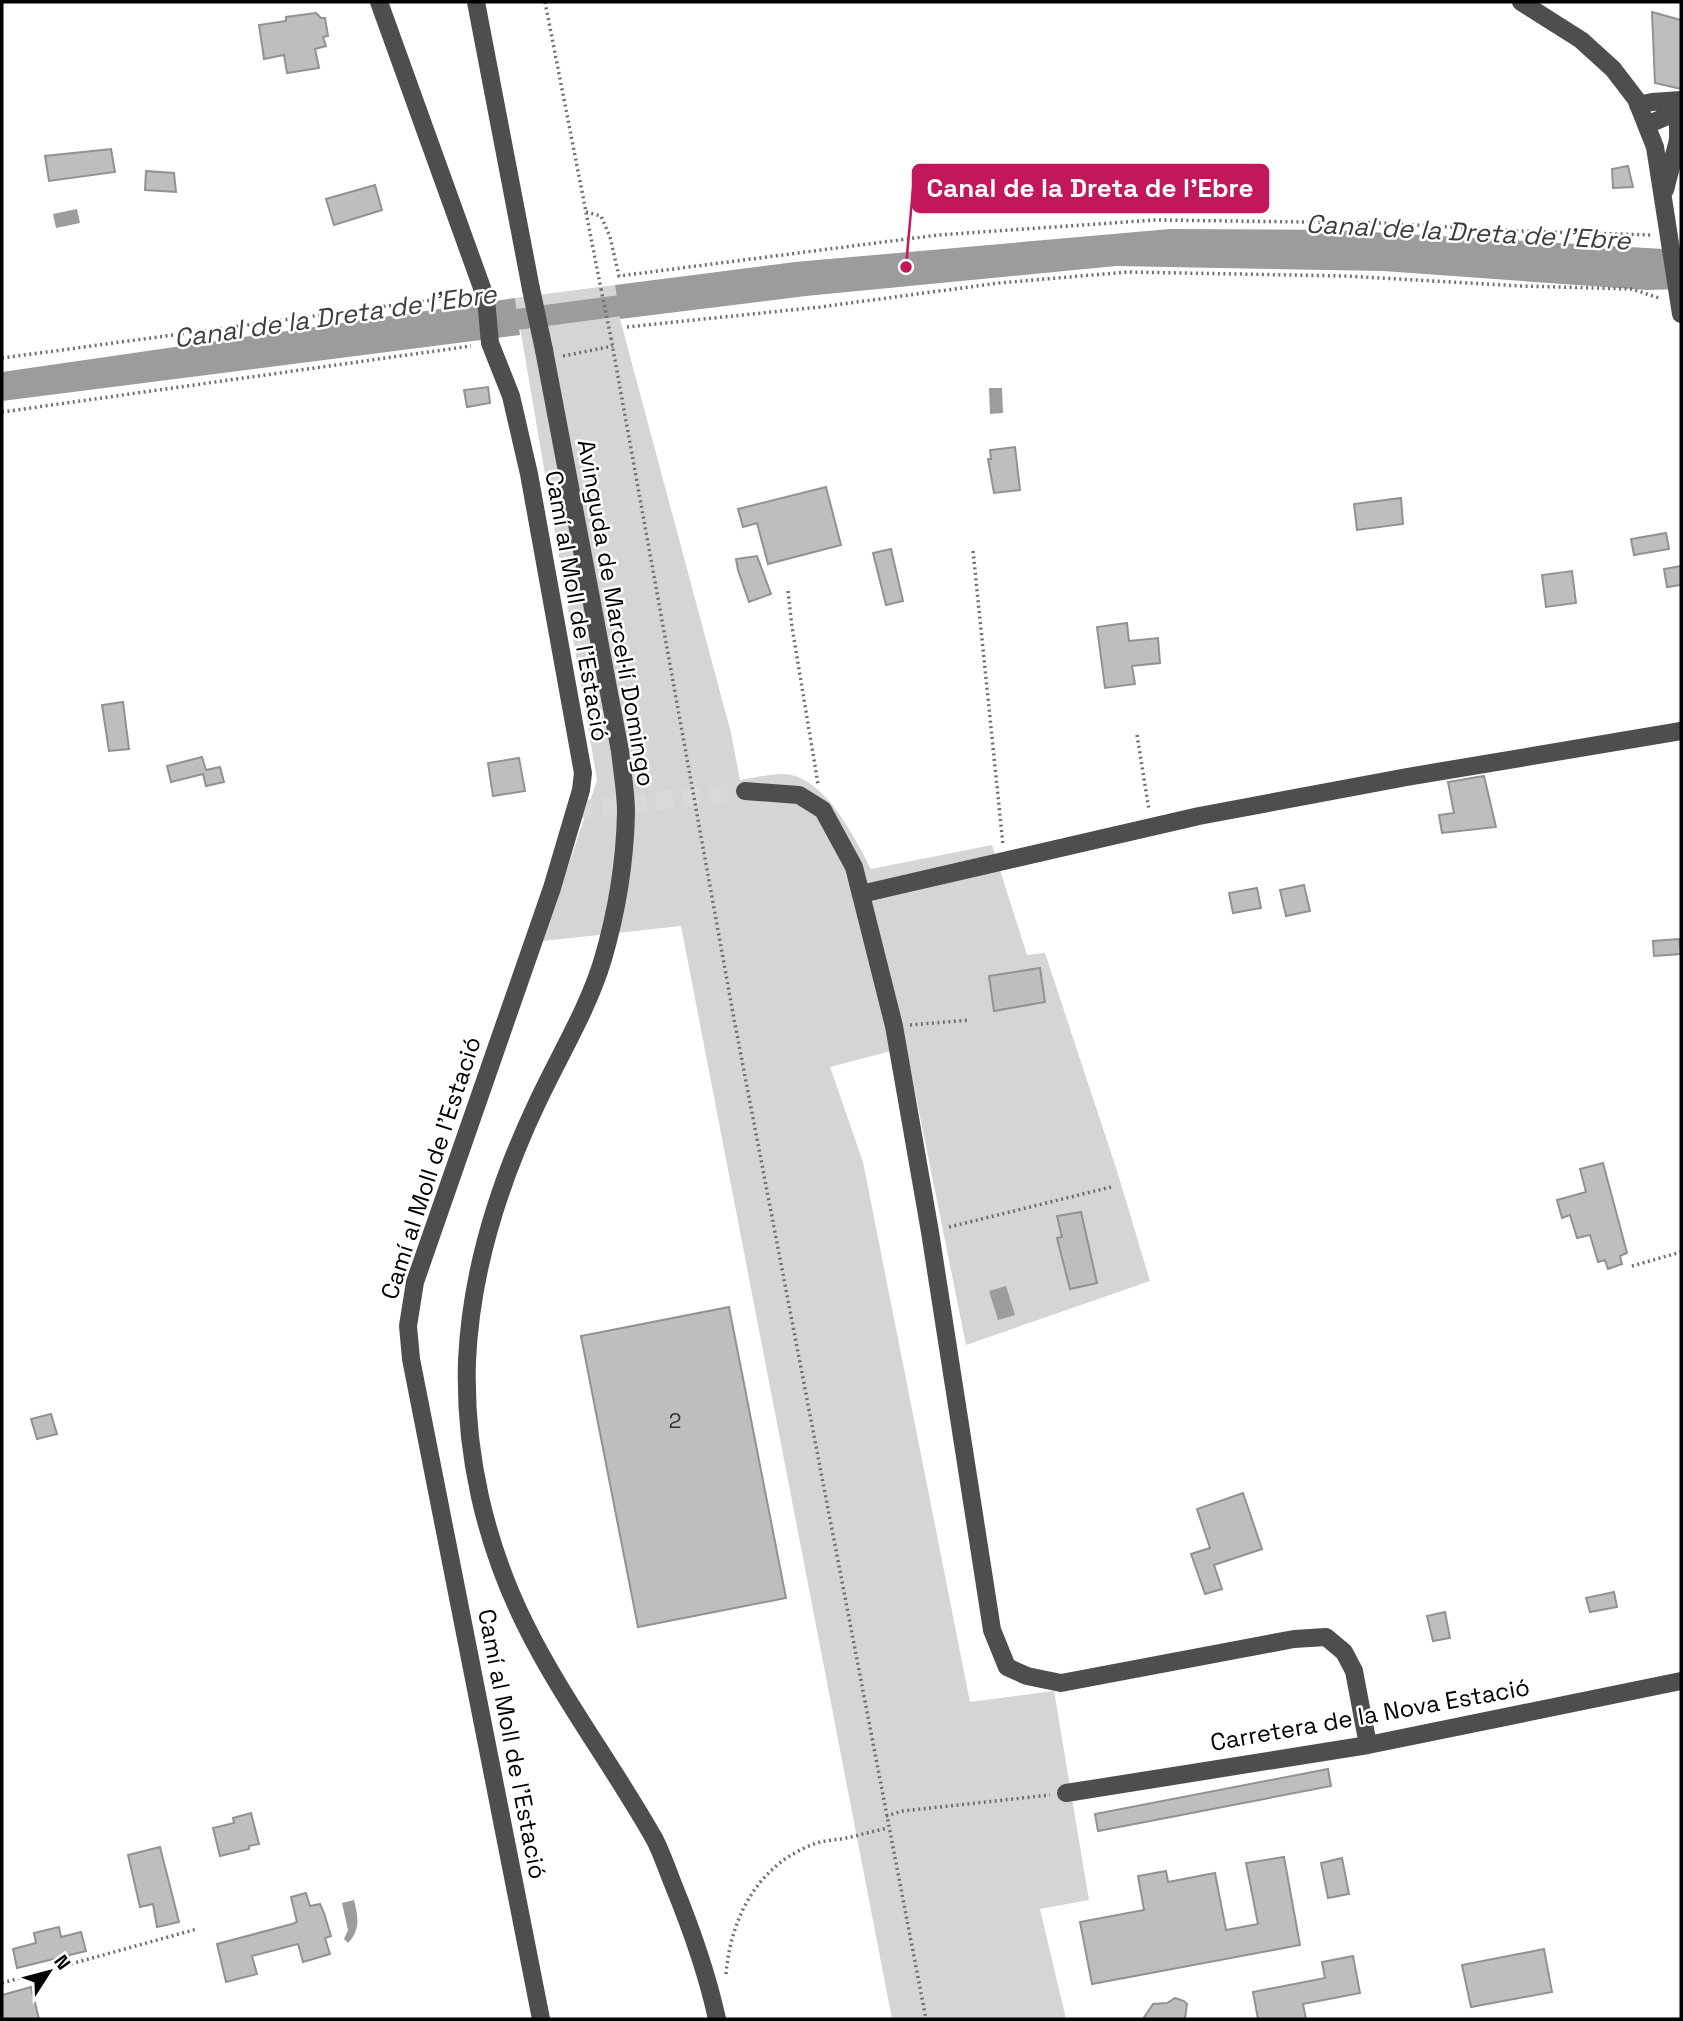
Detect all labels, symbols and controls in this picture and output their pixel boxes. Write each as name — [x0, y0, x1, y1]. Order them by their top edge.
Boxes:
callout: Canal de la Dreta de l'Ebre — [913, 165, 1268, 212]
text: Canal de la Dreta de l'Ebre — [927, 171, 1253, 205]
water label: Canal de la Dreta de l'Ebre — [1305, 207, 1633, 258]
water label: Canal de la Dreta de l'Ebre — [172, 276, 500, 355]
street label: Avinguda de Marcel·lí Domingo — [571, 437, 662, 789]
street label: Camí al Moll de l'Estació — [538, 468, 617, 744]
street label: Camí al Moll de l'Estació — [373, 1033, 488, 1303]
house number: 2 — [669, 1407, 681, 1434]
street label: Camí al Moll de l'Estació — [471, 1606, 554, 1882]
street label: Carretera de la Nova Estació — [1208, 1671, 1532, 1758]
north arrow — [14, 1937, 84, 2007]
text: N — [48, 1950, 76, 1975]

